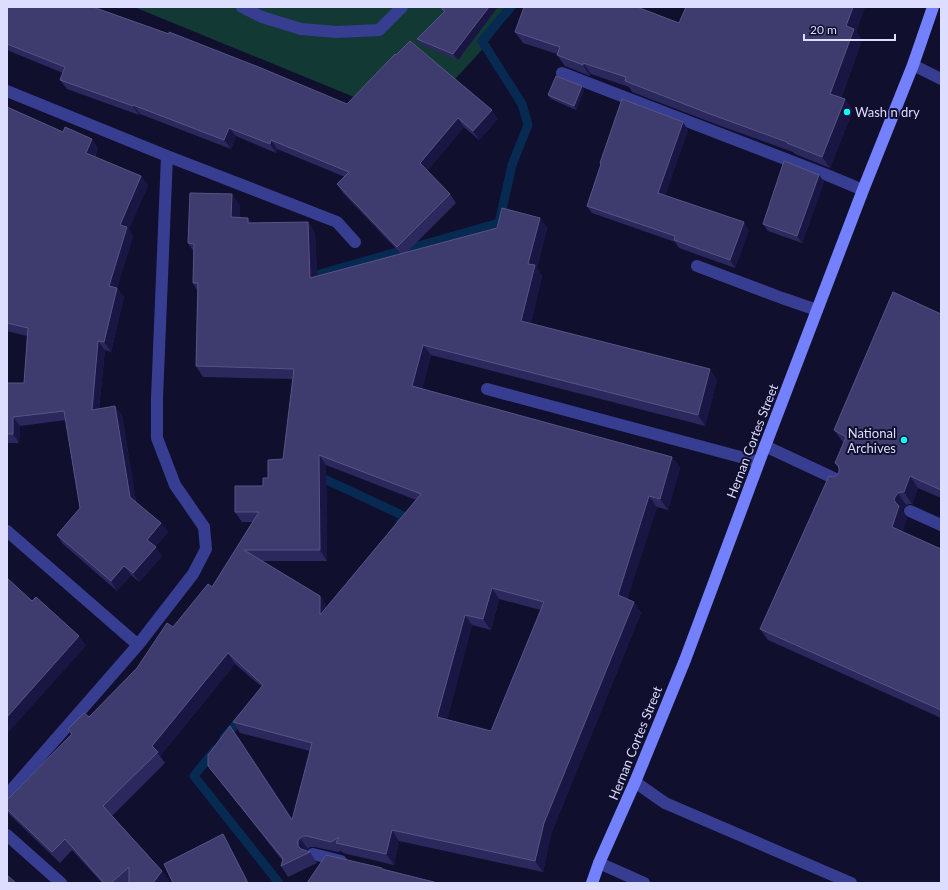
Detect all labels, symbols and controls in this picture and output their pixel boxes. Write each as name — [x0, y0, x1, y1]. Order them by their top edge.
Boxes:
scale bar — [804, 16, 895, 42]
text: 20 m — [810, 22, 837, 37]
place label: Wash n dry — [855, 104, 920, 120]
marker: Wash n dry — [842, 107, 852, 117]
street label: Hernan Cortes Street — [723, 381, 781, 500]
place label: National Archives — [847, 425, 896, 456]
marker: National Archives — [899, 435, 909, 445]
street label: Hernan Cortes Street — [605, 684, 665, 802]

